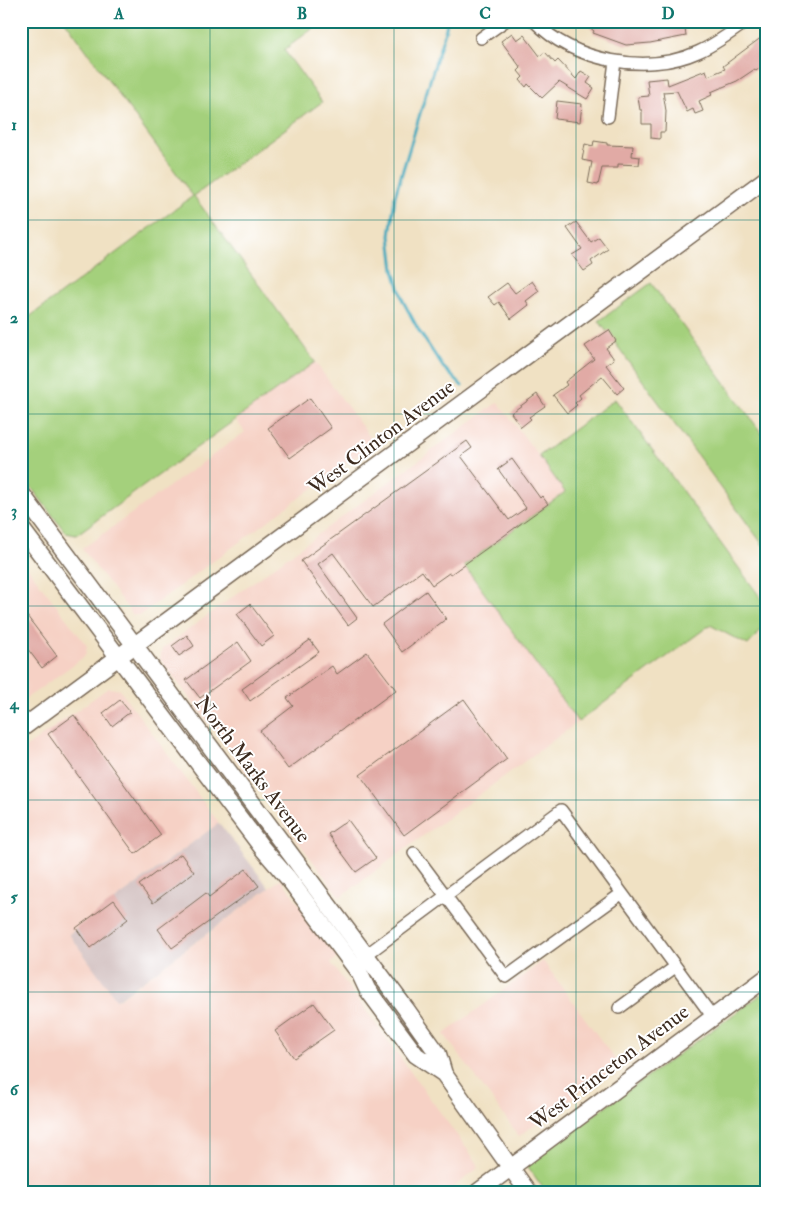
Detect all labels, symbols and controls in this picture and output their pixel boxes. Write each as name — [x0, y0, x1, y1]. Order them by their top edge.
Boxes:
text: A — [113, 4, 125, 24]
text: B — [297, 4, 307, 24]
text: C — [479, 4, 491, 24]
text: D — [661, 4, 675, 24]
text: 1 — [11, 115, 17, 135]
text: 2 — [10, 308, 18, 328]
street label: West Clinton Avenue — [302, 373, 460, 502]
text: 3 — [11, 501, 17, 521]
street label: North Marks Avenue — [188, 690, 317, 848]
text: 4 — [9, 694, 20, 714]
text: 5 — [10, 887, 18, 907]
street label: West Princeton Avenue — [523, 998, 695, 1137]
text: 6 — [10, 1080, 20, 1100]

